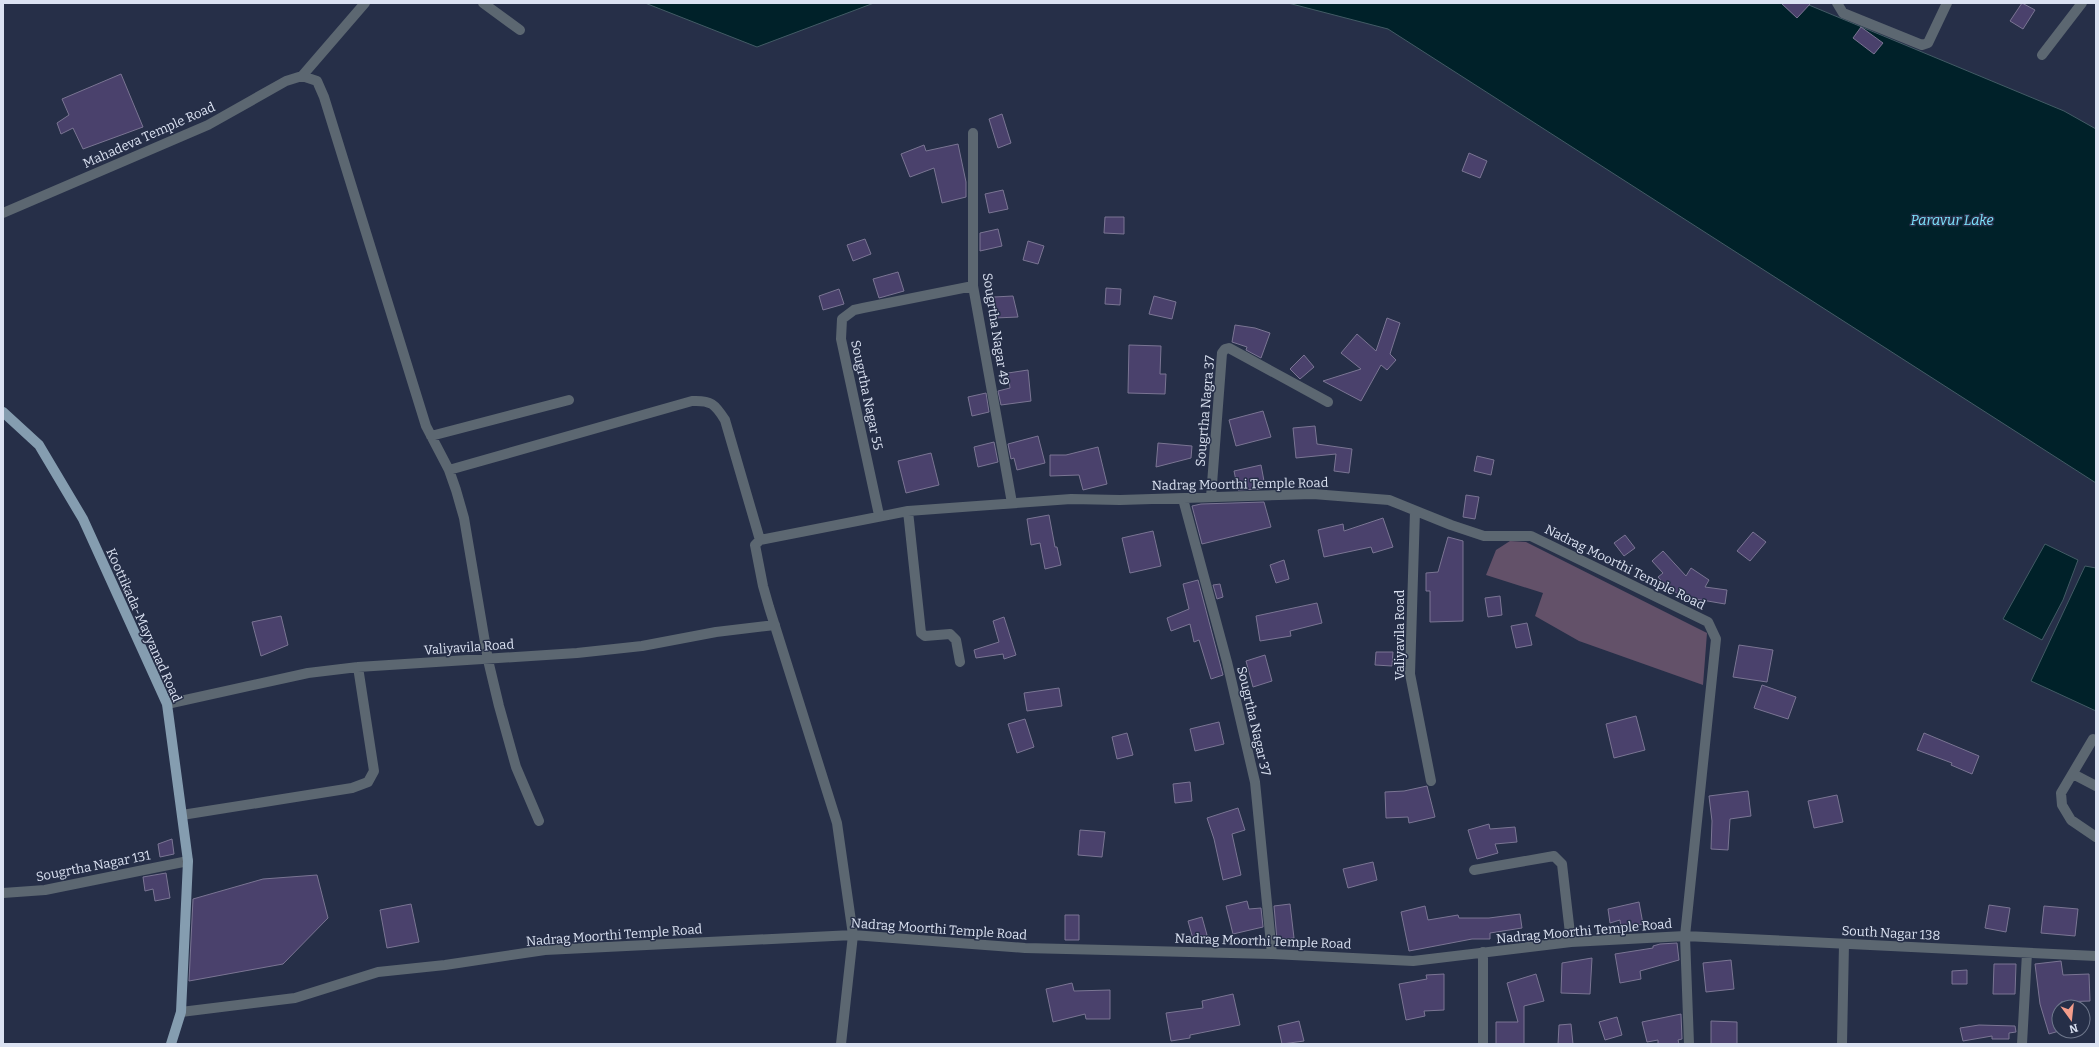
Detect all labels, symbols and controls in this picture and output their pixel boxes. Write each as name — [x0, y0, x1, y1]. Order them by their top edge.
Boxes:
street label: Mahadeva Temple Road — [81, 99, 218, 171]
water label: Paravur Lake — [1910, 212, 1994, 229]
street label: Sougrtha Nagar 49 — [980, 272, 1012, 386]
street label: Sougrtha Nagar 55 — [848, 339, 886, 451]
street label: Sougrtha Nagra 37 — [1193, 354, 1217, 467]
street label: Nadrag Moorthi Temple Road — [1152, 475, 1329, 493]
street label: Nadrag Moorthi Temple Road — [1542, 522, 1708, 613]
street label: Koottikada-Mayyanad Road — [103, 546, 185, 704]
street label: Valiyavila Road — [1392, 590, 1407, 680]
street label: Valiyavila Road — [423, 636, 515, 658]
street label: Sougrtha Nagar 37 — [1234, 665, 1274, 778]
street label: Sougrtha Nagar 131 — [35, 847, 152, 884]
street label: Nadrag Moorthi Temple Road — [850, 915, 1028, 943]
street label: Nadrag Moorthi Temple Road — [1495, 916, 1673, 946]
street label: Nadrag Moorthi Temple Road — [525, 921, 703, 949]
street label: South Nagar 138 — [1841, 923, 1941, 943]
street label: Nadrag Moorthi Temple Road — [1174, 930, 1352, 952]
north arrow — [2051, 999, 2091, 1039]
text: N — [2067, 1021, 2079, 1036]

